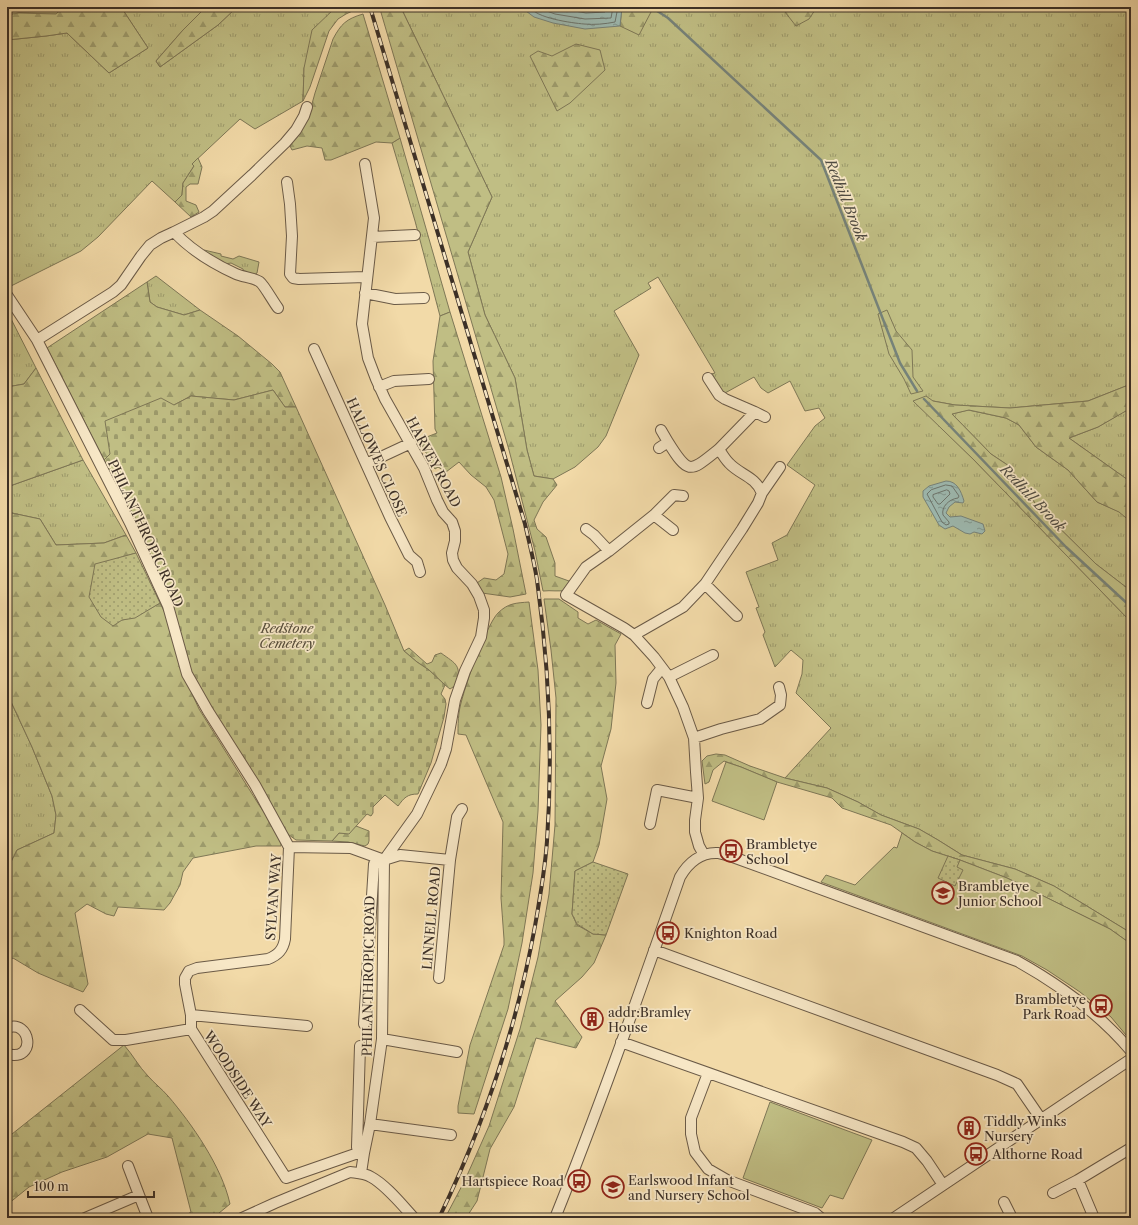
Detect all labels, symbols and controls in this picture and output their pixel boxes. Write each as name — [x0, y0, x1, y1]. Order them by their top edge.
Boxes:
water label: Redhill Brook — [821, 155, 871, 244]
street label: HALLOWES CLOSE — [344, 395, 411, 519]
street label: HARVEY ROAD — [403, 414, 465, 510]
street label: PHILANTHROPIC ROAD — [105, 457, 187, 609]
water label: Redhill Brook — [996, 460, 1070, 536]
park label: Redstone Cemetery — [259, 620, 315, 651]
place label: Brambletye School — [746, 836, 817, 867]
bus stop icon: Brambletye School — [718, 838, 744, 864]
street label: SYLVAN WAY — [262, 852, 284, 941]
street label: LINNELL ROAD — [419, 866, 443, 970]
place label: Brambletye Junior School — [956, 878, 1042, 909]
school or university icon: Brambletye Junior School — [930, 880, 956, 906]
street label: PHILANTHROPIC ROAD — [359, 895, 377, 1057]
bus stop icon: Knighton Road — [655, 920, 681, 946]
place label: Knighton Road — [684, 925, 778, 941]
place label: Brambletye Park Road — [1015, 991, 1086, 1022]
bus stop icon: Brambletye Park Road — [1088, 993, 1114, 1019]
place label: addr:Bramley House — [608, 1004, 692, 1035]
building icon: addr:Bramley House — [579, 1006, 605, 1032]
street label: WOODSIDE WAY — [200, 1027, 276, 1131]
place label: Tiddly Winks Nursery — [984, 1113, 1067, 1144]
building icon: Tiddly Winks Nursery — [956, 1115, 982, 1141]
bus stop icon: Althorne Road — [963, 1141, 989, 1167]
place label: Althorne Road — [991, 1146, 1083, 1162]
bus stop icon: Hartspiece Road — [566, 1168, 592, 1194]
place label: Earlswood Infant and Nursery School — [628, 1172, 750, 1203]
scale bar — [28, 1173, 154, 1199]
place label: Hartspiece Road — [461, 1173, 564, 1189]
school or university icon: Earlswood Infant and Nursery School — [600, 1174, 626, 1200]
text: 100 m — [34, 1179, 69, 1194]

